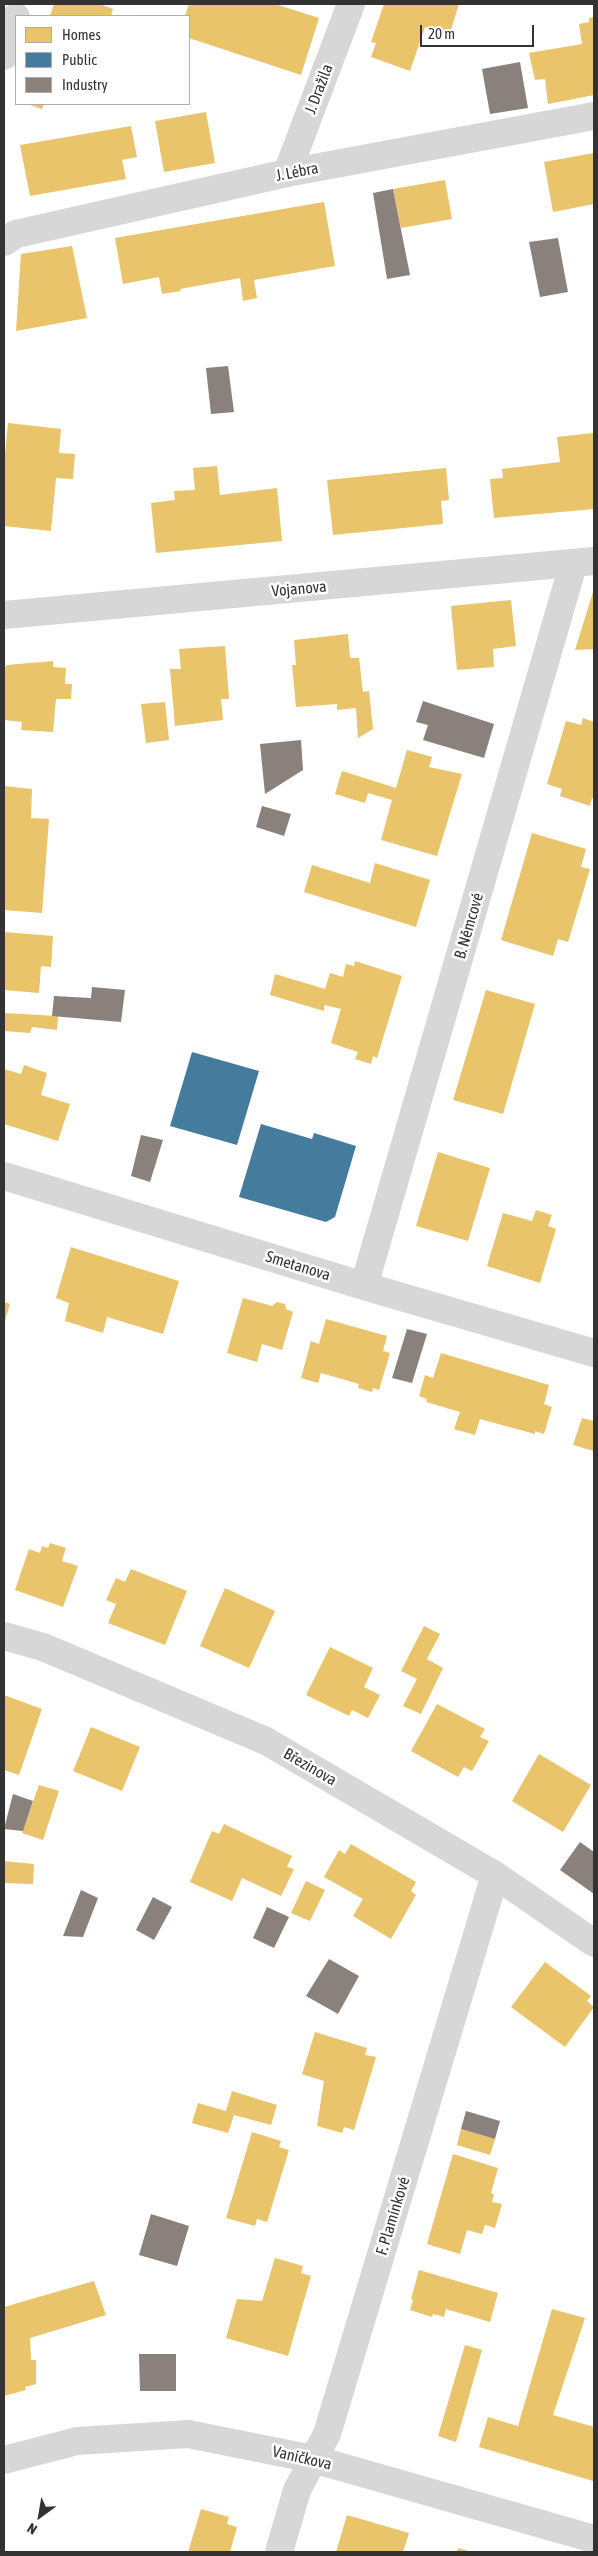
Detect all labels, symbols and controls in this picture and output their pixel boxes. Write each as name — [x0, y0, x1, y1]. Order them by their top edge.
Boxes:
legend — [15, 15, 190, 105]
scale bar — [423, 15, 537, 47]
text: 20 m — [428, 25, 455, 42]
text: Homes — [62, 26, 101, 43]
text: Public — [62, 51, 97, 68]
street label: J. Dražila — [301, 61, 337, 117]
text: Industry — [62, 76, 108, 93]
street label: J. Lébra — [274, 159, 320, 185]
street label: Vojanova — [271, 577, 327, 601]
street label: B. Němcové — [450, 891, 488, 961]
street label: Smetanova — [263, 1247, 333, 1285]
street label: Březinova — [280, 1744, 340, 1790]
street label: F. Plamínkové — [372, 2174, 414, 2258]
street label: Vaníčkova — [271, 2442, 333, 2474]
north arrow — [15, 2491, 65, 2541]
text: N — [24, 2520, 40, 2538]

